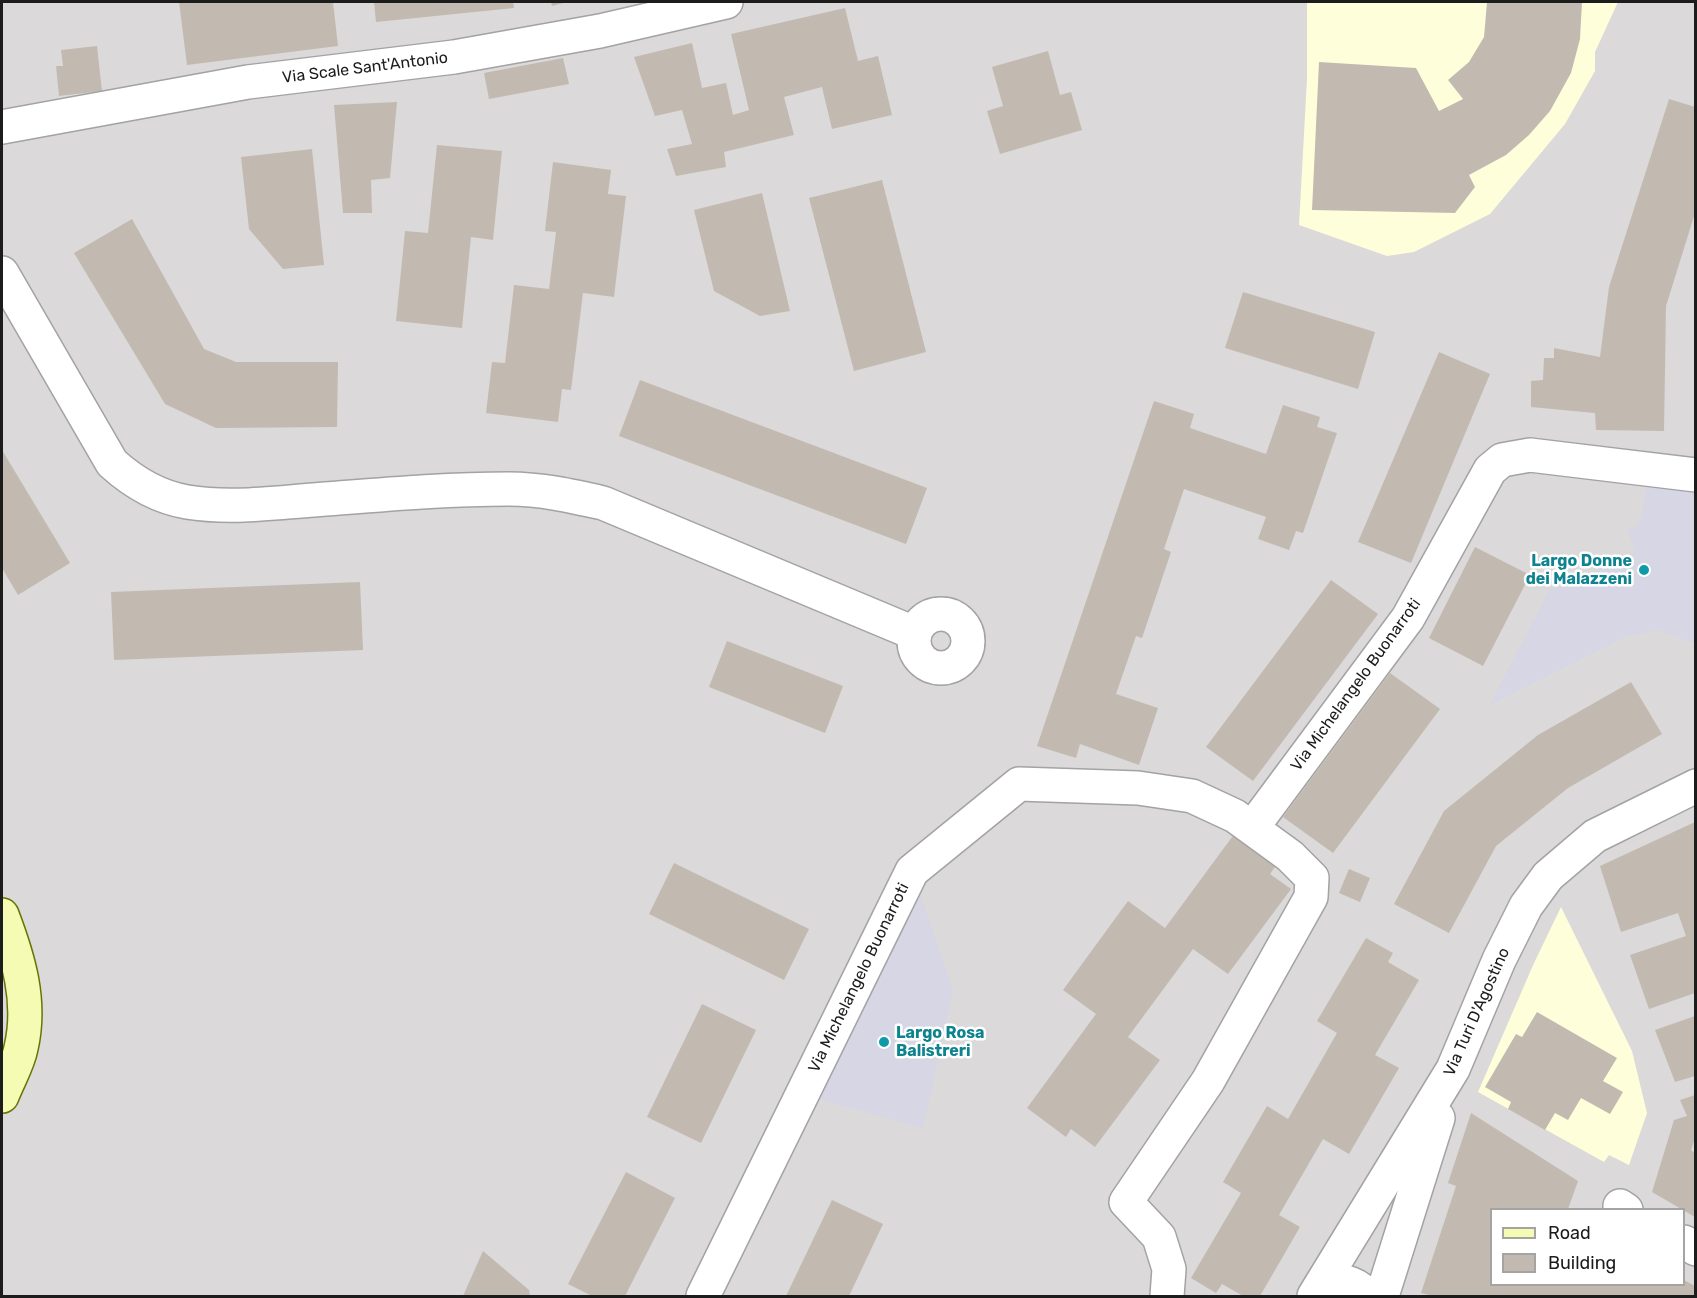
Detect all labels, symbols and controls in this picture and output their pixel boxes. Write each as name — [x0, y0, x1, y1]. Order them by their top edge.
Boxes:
street label: Via Scale Sant'Antonio — [281, 48, 449, 88]
place label: Largo Donne dei Malazzeni — [1526, 551, 1632, 589]
marker: Largo Donne dei Malazzeni — [1637, 563, 1651, 577]
street label: Via Michelangelo Buonarroti — [1287, 595, 1425, 775]
street label: Via Michelangelo Buonarroti — [805, 880, 913, 1076]
street label: Via Turi D'Agostino — [1440, 945, 1514, 1079]
place label: Largo Rosa Balistreri — [896, 1023, 985, 1061]
marker: Largo Rosa Balistreri — [877, 1035, 891, 1049]
legend — [1490, 1208, 1685, 1286]
text: Road — [1548, 1222, 1591, 1244]
text: Building — [1548, 1252, 1616, 1274]

